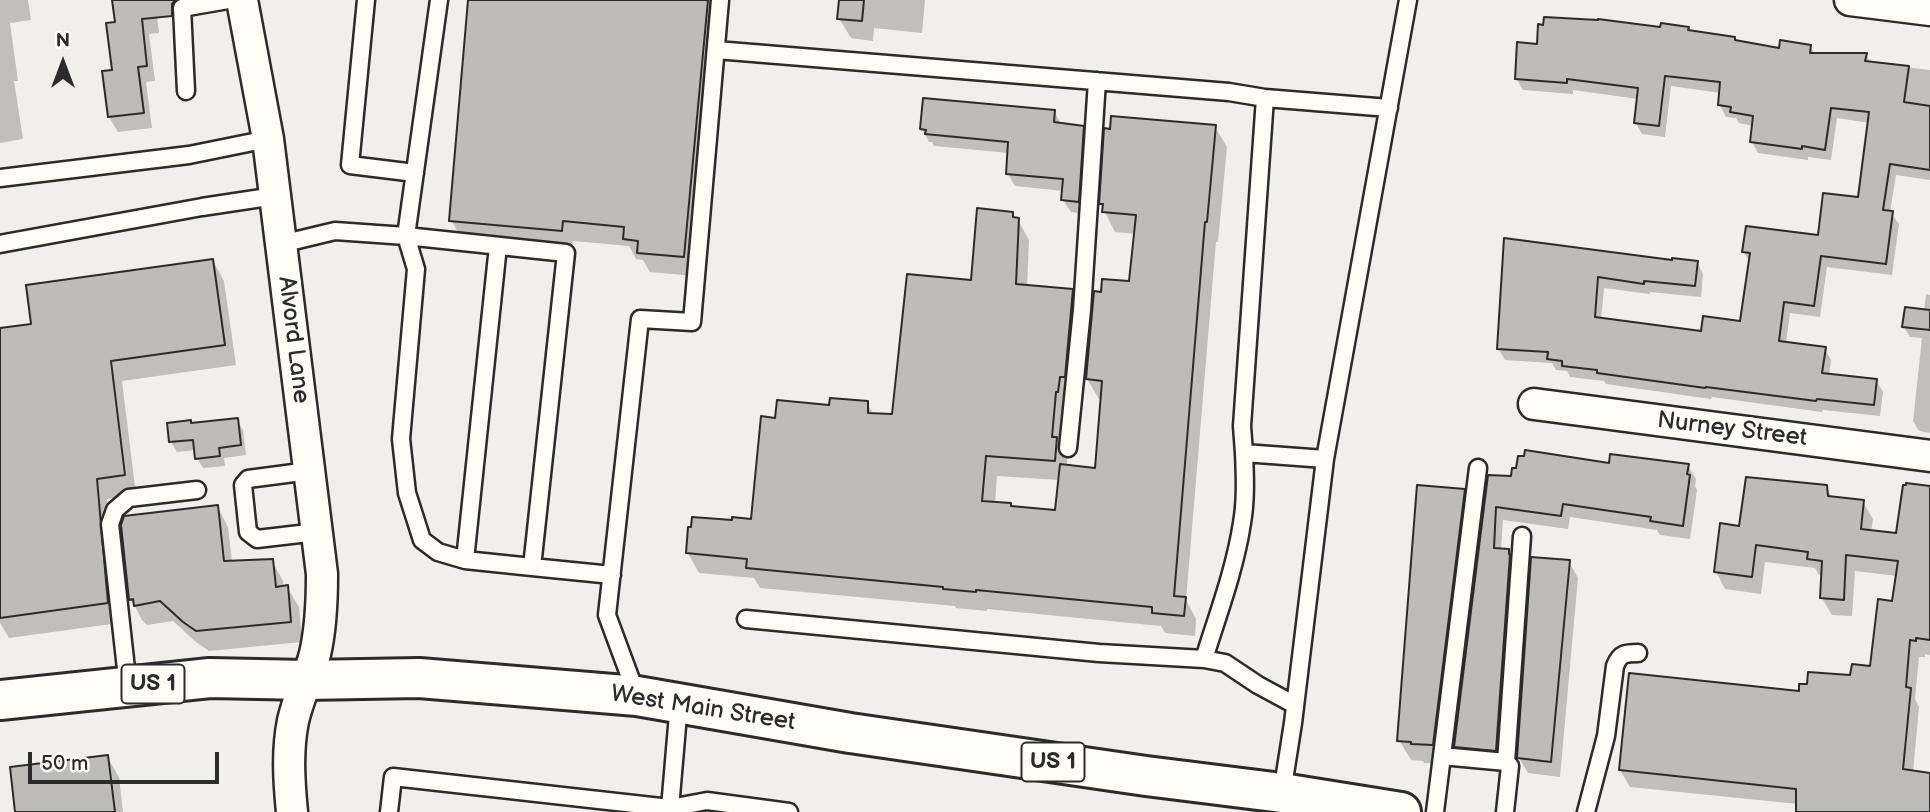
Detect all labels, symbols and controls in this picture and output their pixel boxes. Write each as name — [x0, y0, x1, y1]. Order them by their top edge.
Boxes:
north arrow — [28, 28, 98, 98]
text: N — [56, 30, 70, 53]
street label: Alvord Lane — [271, 275, 315, 405]
street label: Nurney Street — [1655, 407, 1809, 453]
road number: US 1 — [122, 664, 184, 704]
street label: West Main Street — [609, 680, 797, 738]
scale bar — [32, 738, 222, 782]
road number: US 1 — [1021, 742, 1084, 782]
text: 50 m — [41, 751, 88, 776]

